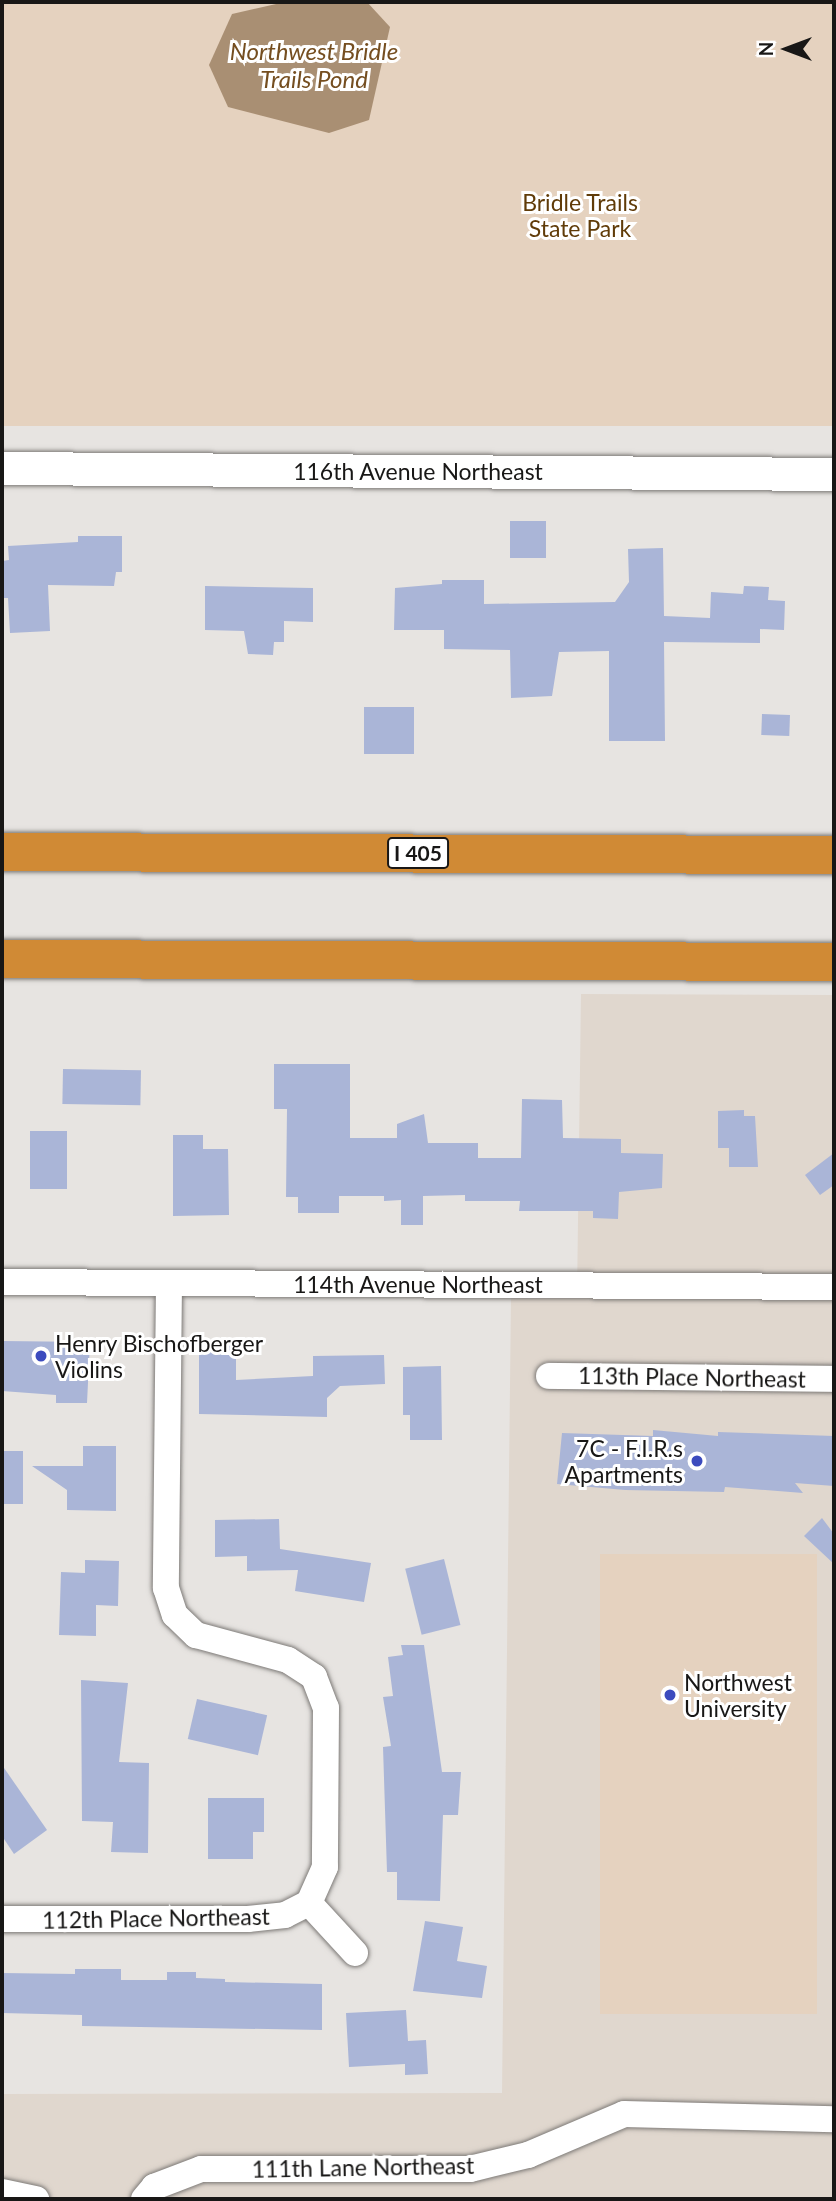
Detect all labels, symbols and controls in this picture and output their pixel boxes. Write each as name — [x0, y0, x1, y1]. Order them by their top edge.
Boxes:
north arrow — [752, 14, 822, 84]
water label: Northwest Bridle Trails Pond — [230, 37, 398, 93]
text: N — [754, 42, 777, 56]
park label: Bridle Trails State Park — [522, 188, 638, 242]
street label: 116th Avenue Northeast — [293, 457, 543, 485]
road number: I 405 — [386, 836, 450, 870]
street label: 114th Avenue Northeast — [293, 1270, 543, 1298]
place label: Henry Bischofberger Violins — [55, 1329, 264, 1383]
marker: Henry Bischofberger Violins — [33, 1348, 49, 1364]
street label: 113th Place Northeast — [578, 1361, 806, 1393]
place label: 7C - F.I.R.s Apartments — [565, 1434, 683, 1488]
marker: 7C - F.I.R.s Apartments — [689, 1453, 705, 1469]
place label: Northwest University — [684, 1668, 792, 1722]
marker: Northwest University — [662, 1687, 678, 1703]
street label: 112th Place Northeast — [42, 1902, 270, 1934]
street label: 111th Lane Northeast — [251, 2151, 475, 2183]

